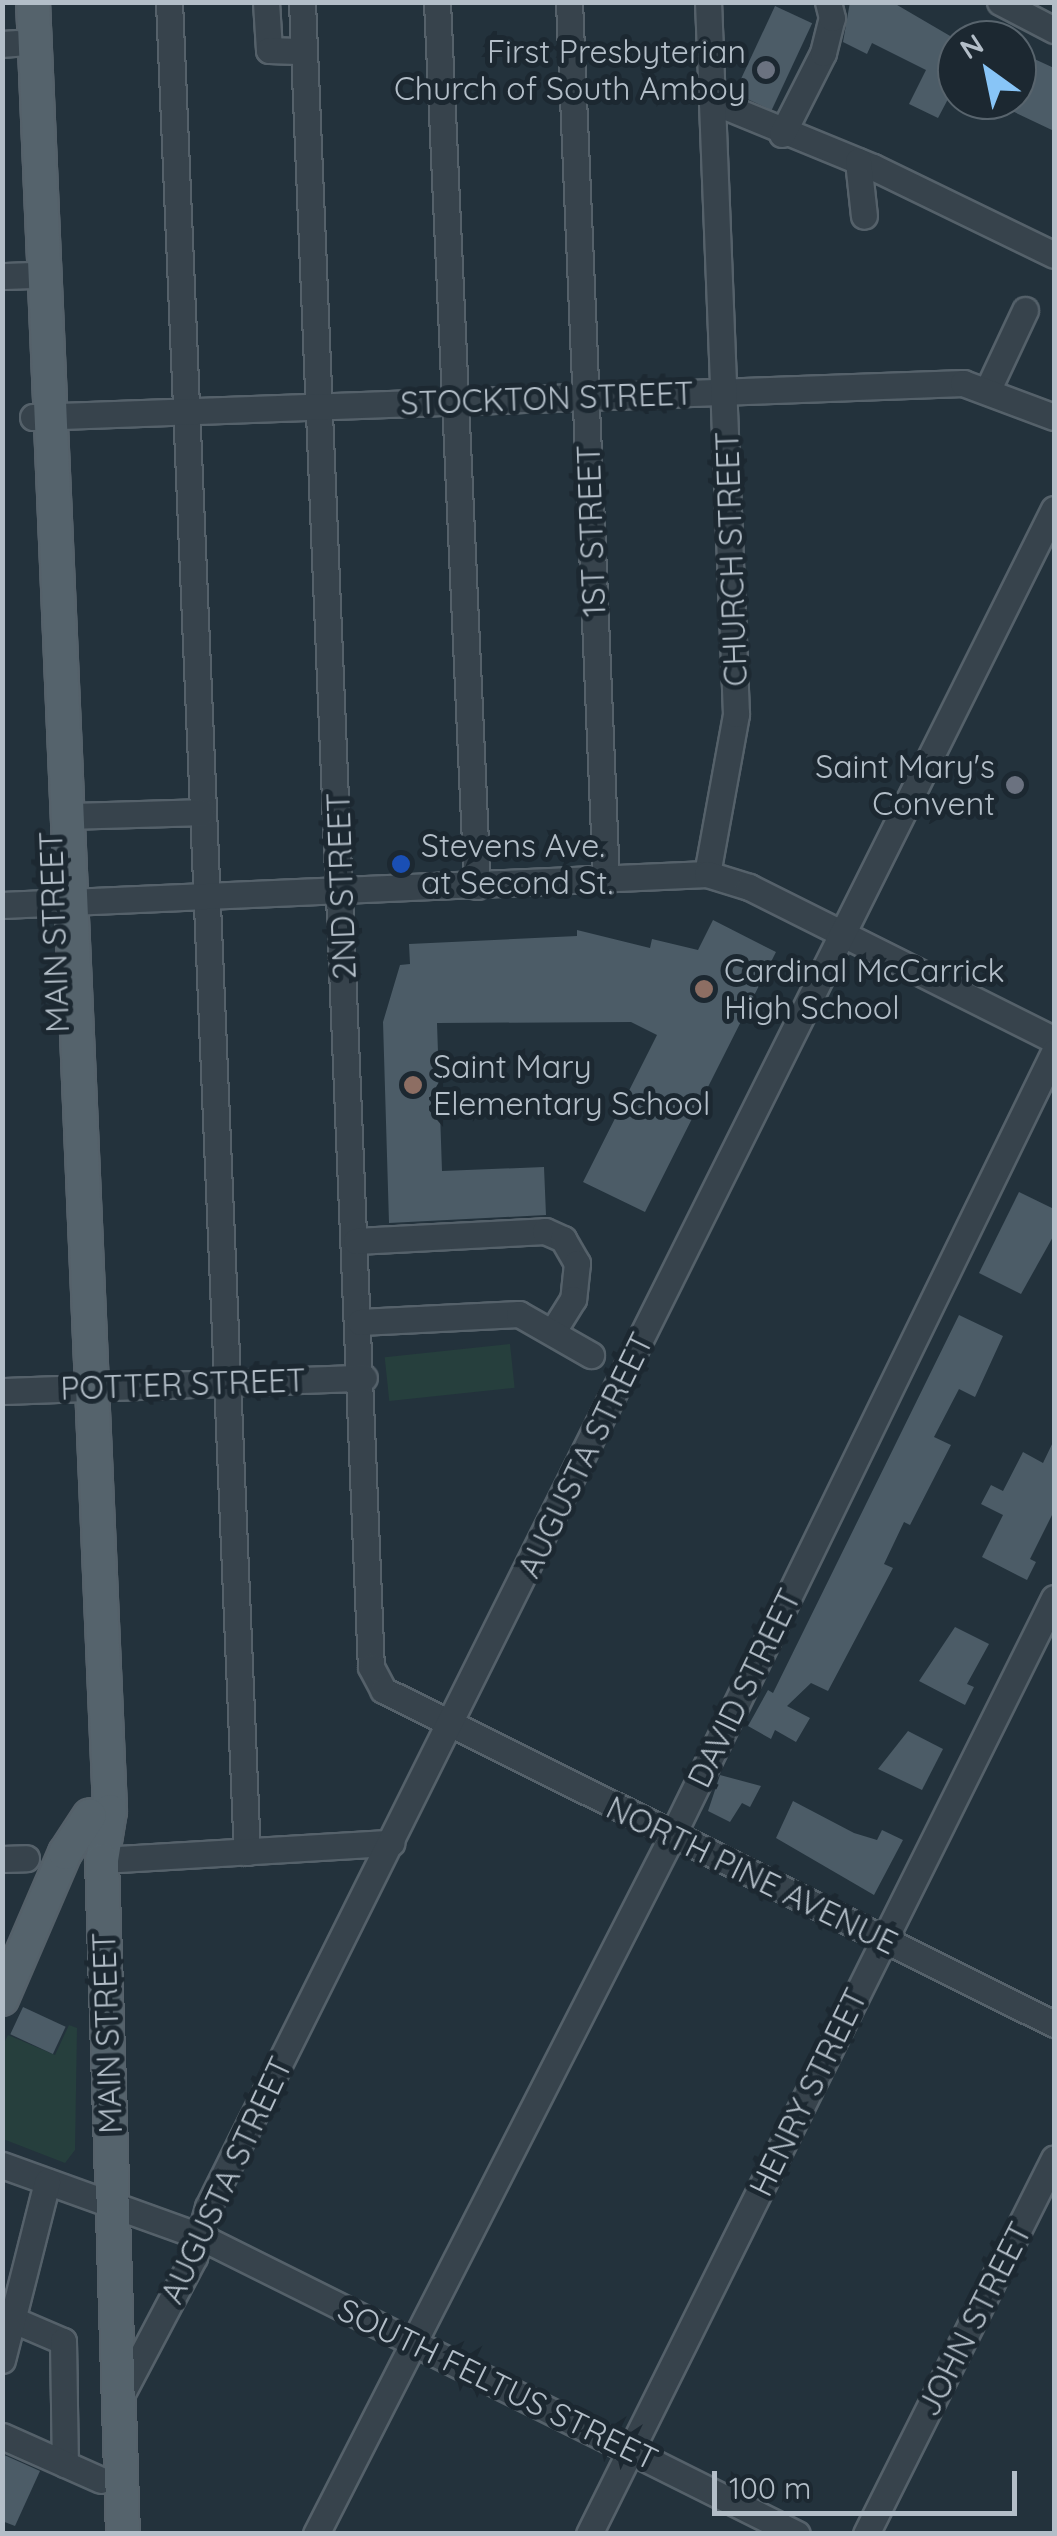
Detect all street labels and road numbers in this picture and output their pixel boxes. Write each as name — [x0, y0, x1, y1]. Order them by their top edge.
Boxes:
street label: STOCKTON STREET — [400, 374, 694, 422]
street label: CHURCH STREET — [707, 431, 755, 687]
street label: 1ST STREET — [569, 444, 613, 618]
street label: 2ND STREET — [319, 792, 363, 980]
street label: MAIN STREET — [31, 831, 77, 1033]
street label: AUGUSTA STREET — [509, 1326, 661, 1584]
street label: POTTER STREET — [60, 1361, 306, 1407]
street label: DAVID STREET — [679, 1582, 809, 1794]
street label: NORTH PINE AVENUE — [600, 1788, 904, 1962]
street label: MAIN STREET — [84, 1932, 130, 2134]
street label: HENRY STREET — [741, 1982, 875, 2202]
street label: AUGUSTA STREET — [152, 2051, 300, 2309]
street label: JOHN STREET — [909, 2216, 1039, 2422]
street label: SOUTH FELTUS STREET — [332, 2290, 664, 2478]

